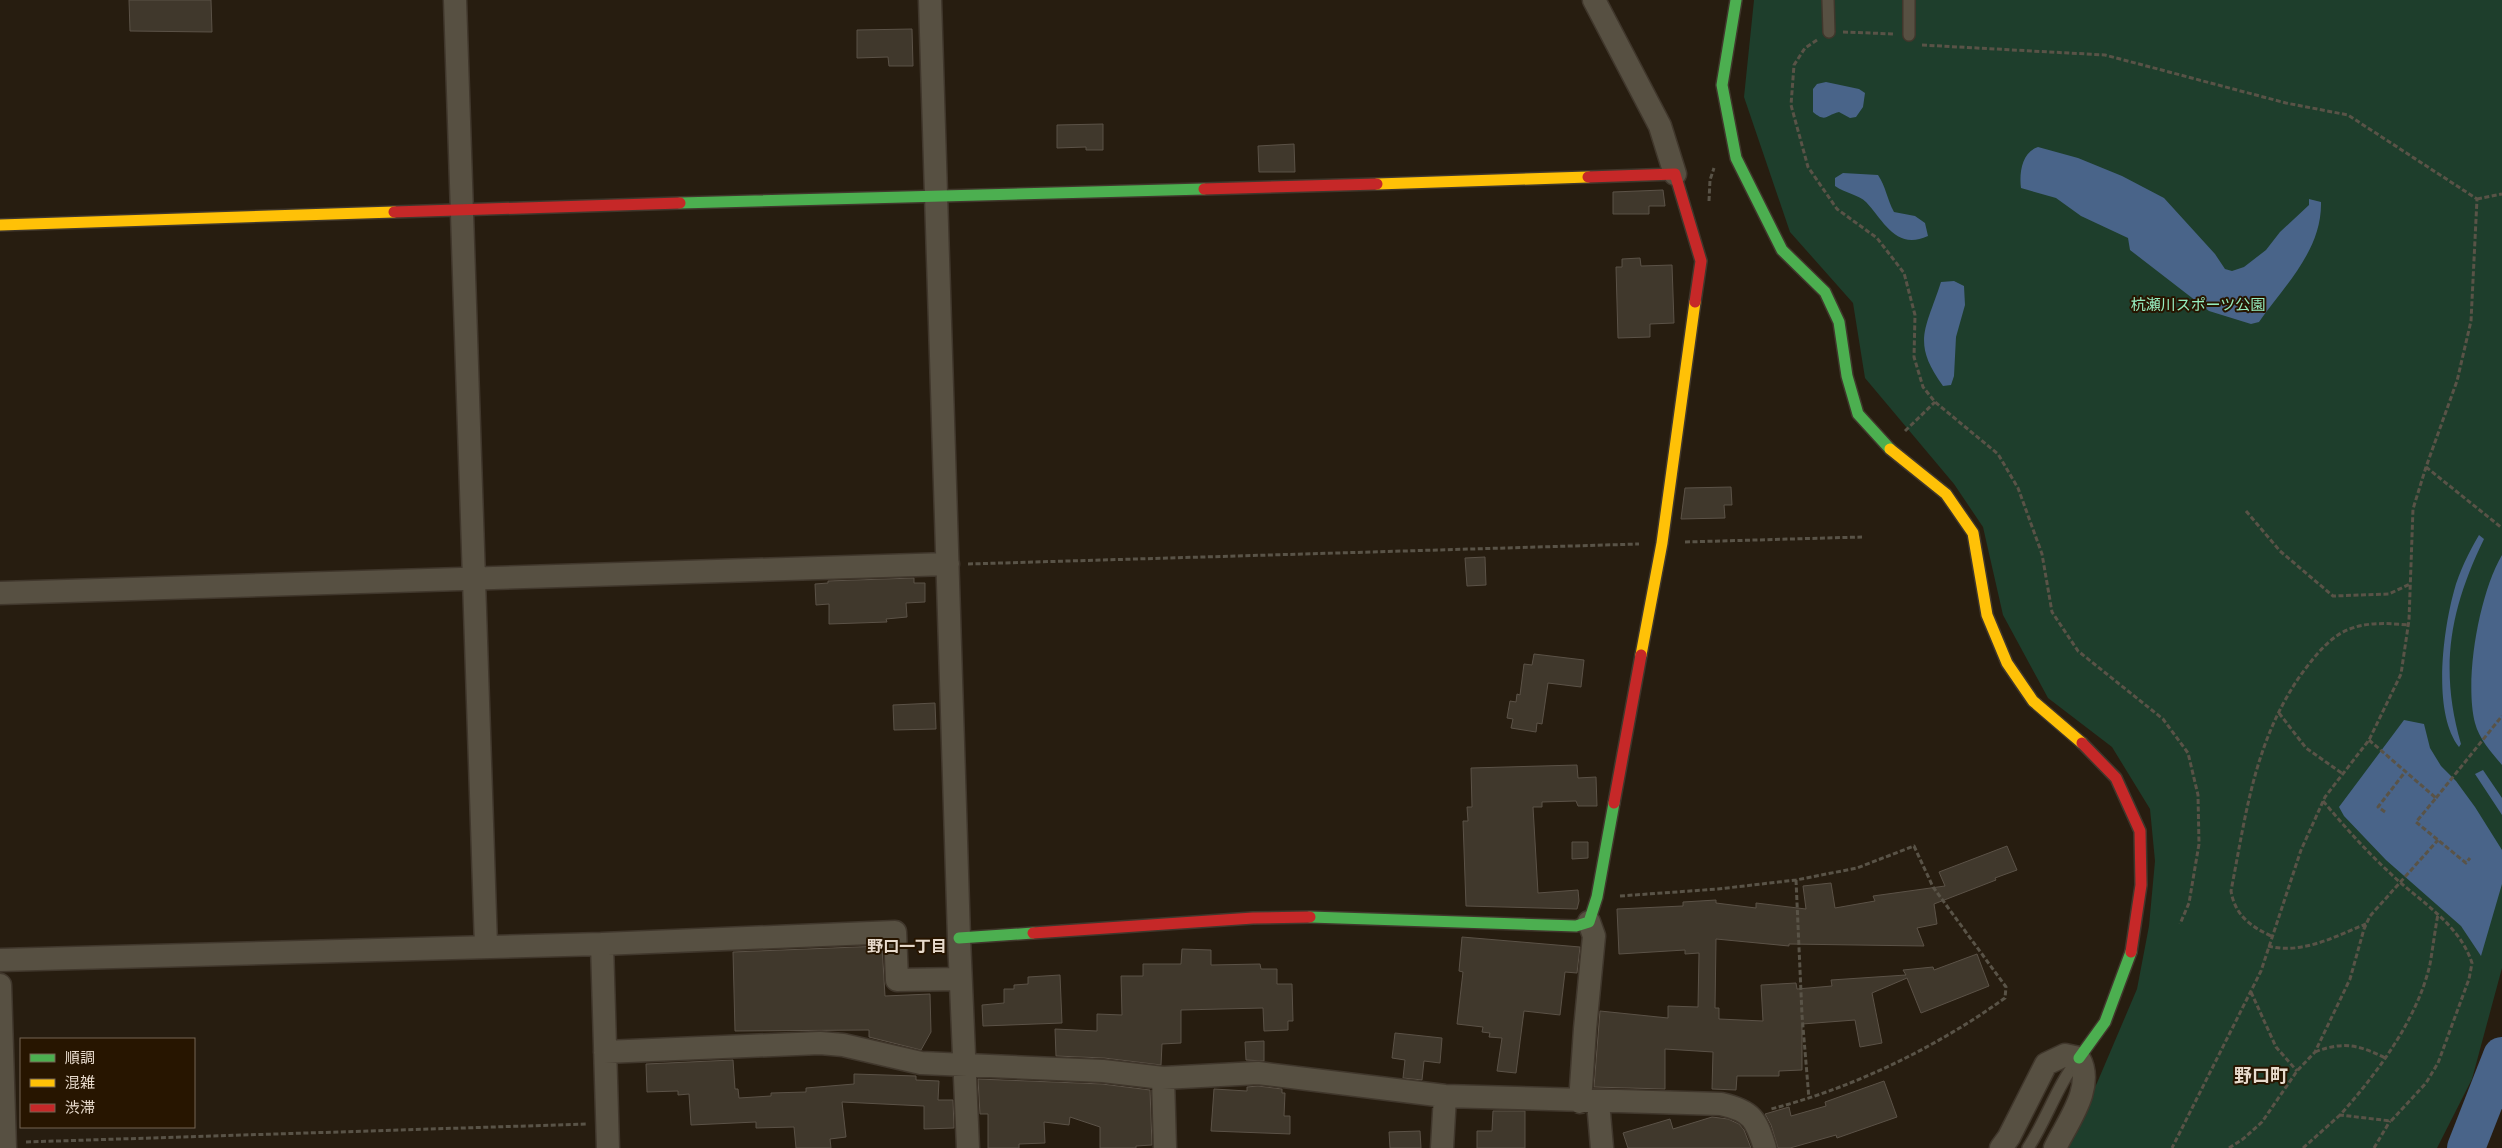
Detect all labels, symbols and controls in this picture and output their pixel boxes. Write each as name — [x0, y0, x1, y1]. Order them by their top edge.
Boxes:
park label: 杭瀬川スポーツ公園 — [2131, 293, 2265, 316]
district label: 野口一丁目 — [867, 934, 947, 958]
legend — [20, 1038, 195, 1128]
text: 順調 — [65, 1046, 95, 1069]
district label: 野口町 — [2234, 1062, 2288, 1089]
text: 混雑 — [65, 1071, 95, 1094]
text: 渋滞 — [65, 1096, 95, 1119]

